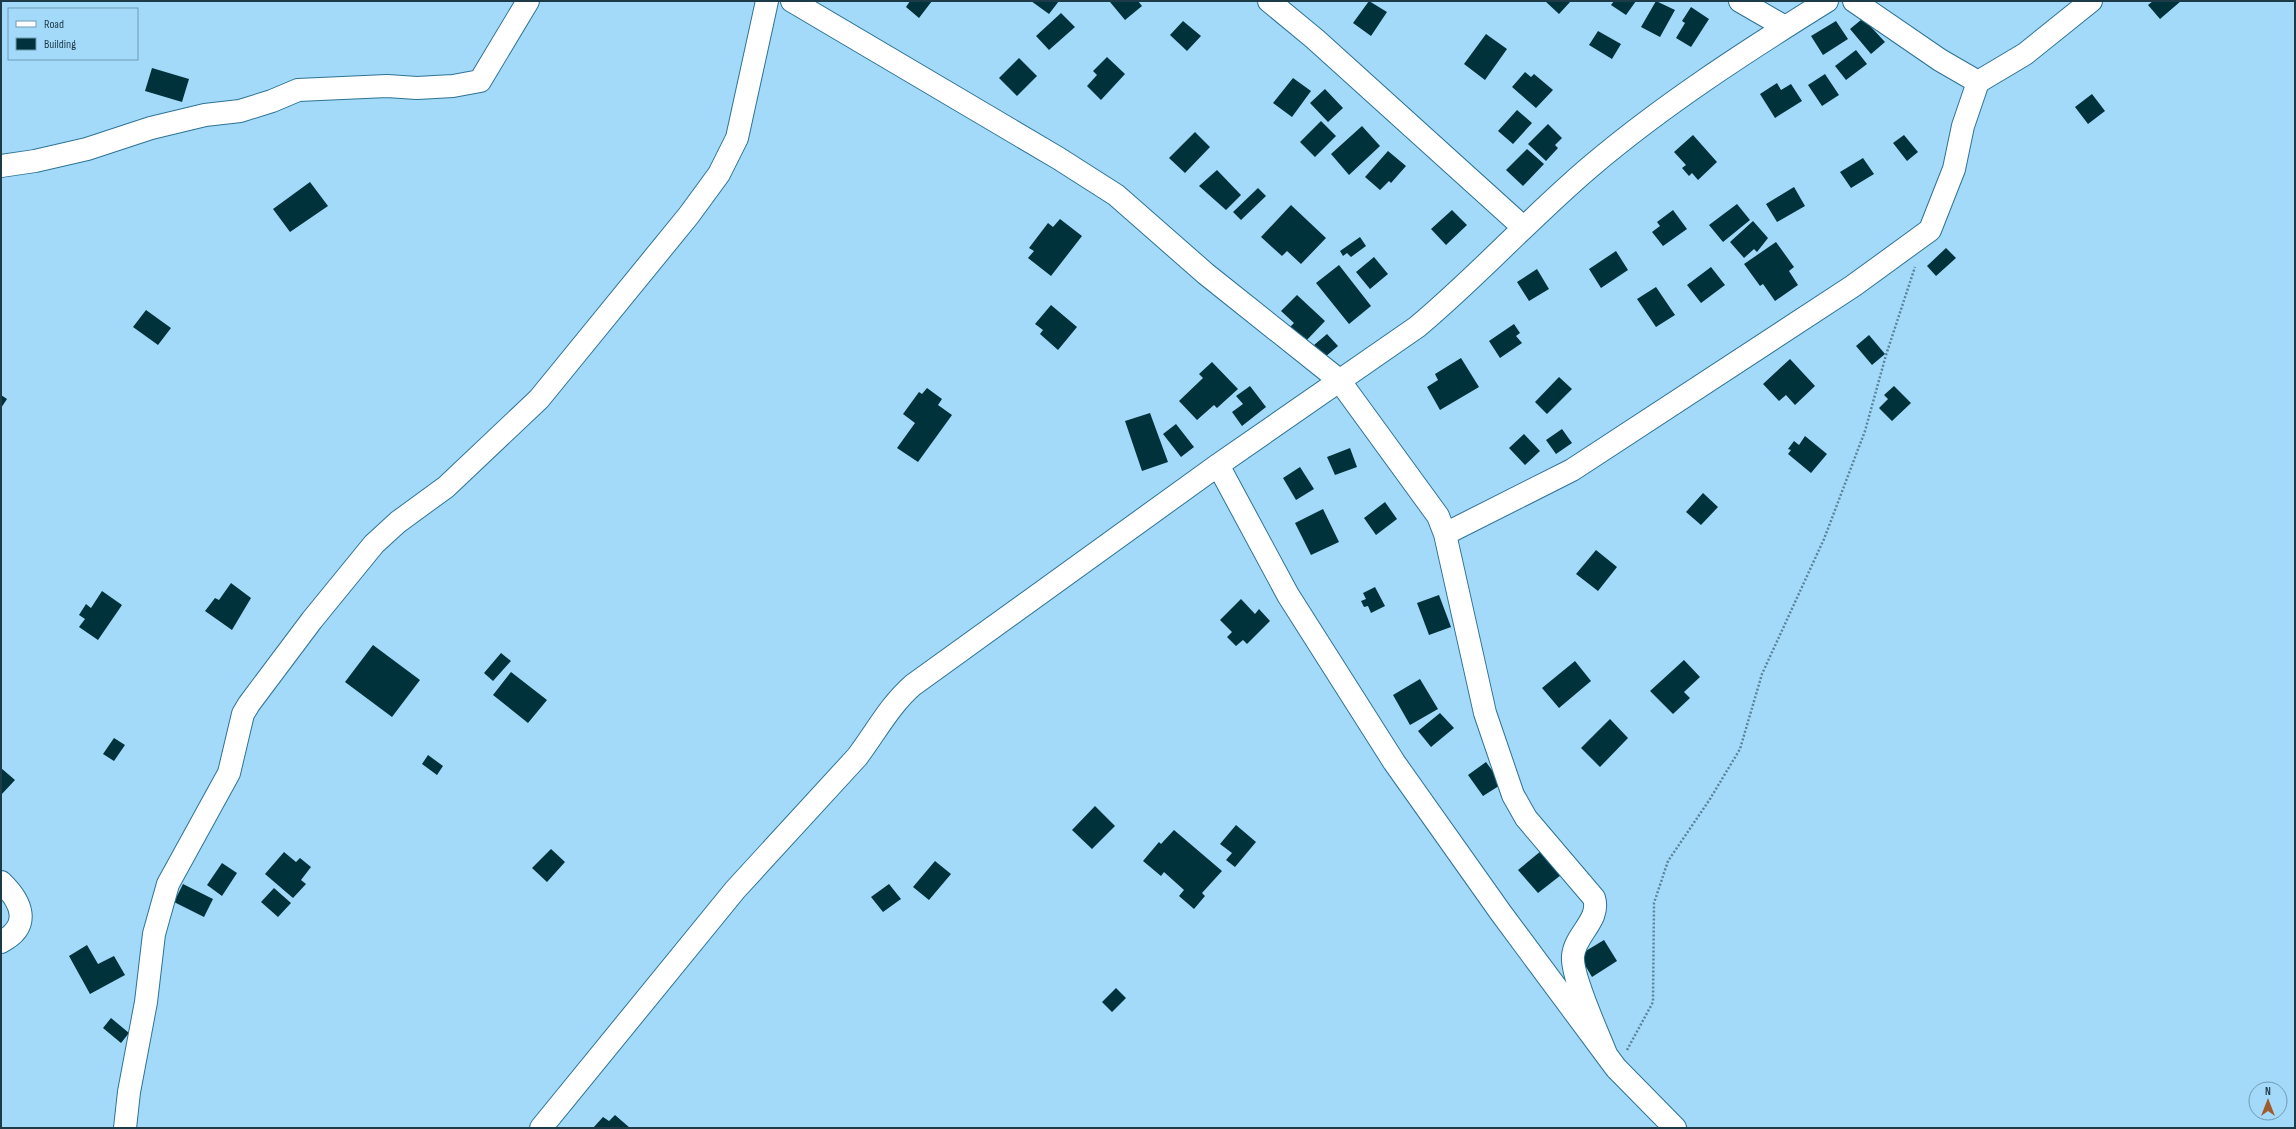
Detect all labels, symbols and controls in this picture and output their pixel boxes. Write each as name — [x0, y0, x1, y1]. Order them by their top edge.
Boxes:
legend — [8, 8, 138, 60]
text: Road — [44, 17, 64, 32]
text: Building — [44, 37, 76, 52]
north arrow — [2248, 1081, 2288, 1121]
text: N — [2265, 1085, 2271, 1098]

